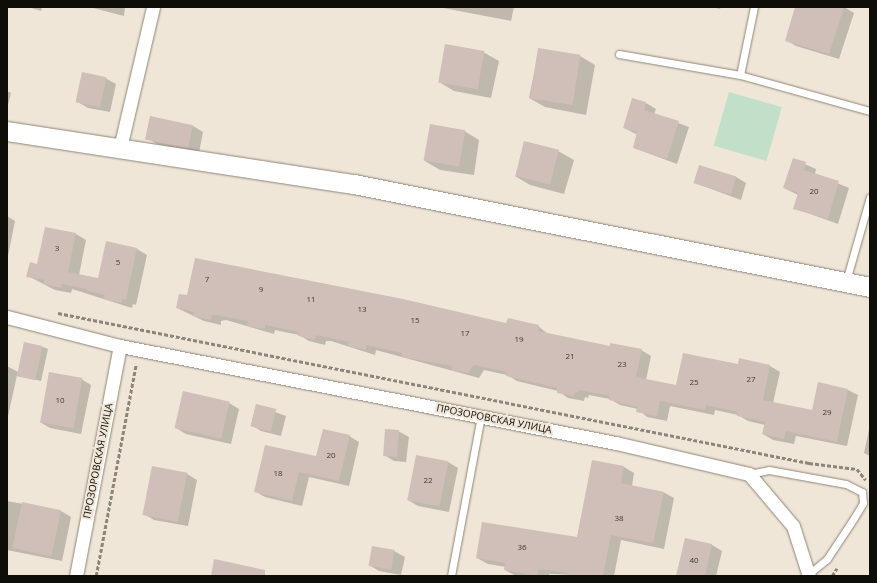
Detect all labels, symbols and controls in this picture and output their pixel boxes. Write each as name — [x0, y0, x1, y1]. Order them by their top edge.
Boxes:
house number: 20 — [809, 186, 819, 196]
house number: 3 — [55, 243, 59, 253]
house number: 5 — [116, 257, 120, 267]
house number: 7 — [205, 274, 209, 284]
house number: 9 — [259, 284, 263, 294]
house number: 11 — [306, 294, 316, 304]
house number: 13 — [357, 304, 367, 314]
house number: 15 — [410, 315, 420, 325]
house number: 17 — [460, 328, 470, 338]
house number: 19 — [514, 334, 524, 344]
house number: 21 — [565, 351, 575, 361]
house number: 23 — [617, 359, 627, 369]
house number: 27 — [746, 374, 756, 384]
house number: 25 — [689, 377, 699, 387]
house number: 10 — [55, 395, 65, 405]
street label: ПРОЗОРОВСКАЯ УЛИЦА — [81, 402, 115, 520]
street label: ПРОЗОРОВСКАЯ УЛИЦА — [435, 402, 553, 436]
house number: 29 — [822, 407, 832, 417]
house number: 20 — [326, 450, 336, 460]
house number: 18 — [273, 468, 283, 478]
house number: 22 — [423, 475, 433, 485]
house number: 38 — [614, 513, 624, 523]
house number: 36 — [517, 542, 527, 552]
house number: 40 — [689, 555, 699, 565]

